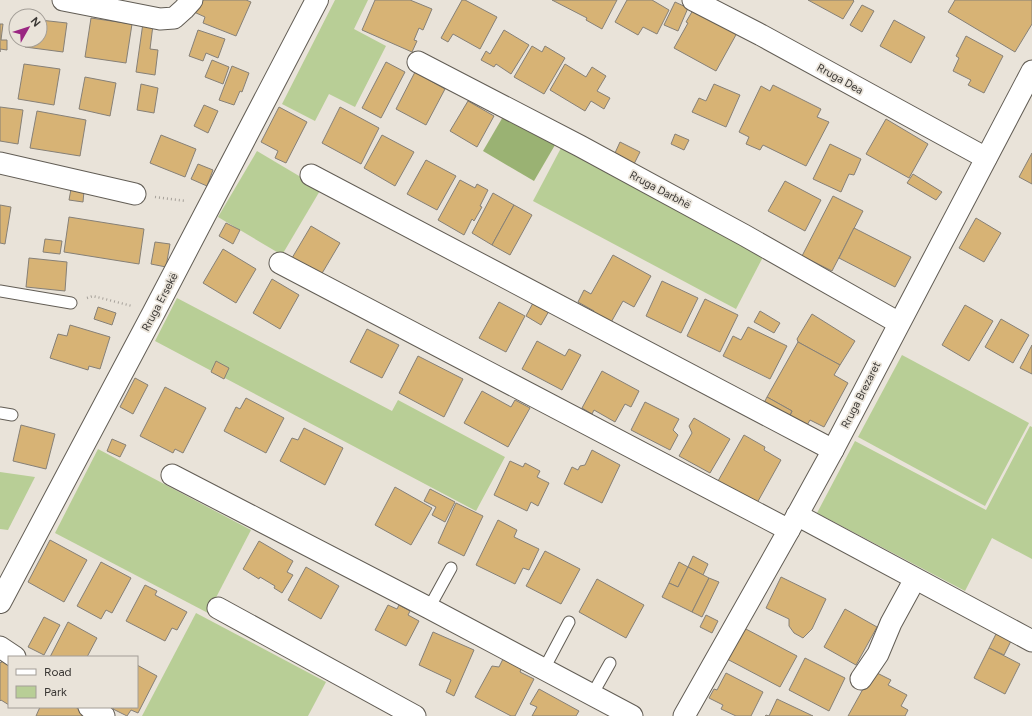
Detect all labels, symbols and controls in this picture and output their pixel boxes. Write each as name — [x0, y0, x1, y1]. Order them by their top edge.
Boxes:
north arrow — [8, 8, 48, 48]
text: N — [28, 15, 43, 29]
street label: Rruga Dea — [815, 61, 865, 97]
street label: Rruga Darbhë — [627, 169, 693, 211]
street label: Rruga Ersekë — [139, 271, 181, 333]
street label: Rruga Brezaret — [839, 360, 883, 430]
legend — [8, 656, 138, 708]
text: Road — [44, 665, 72, 679]
text: Park — [44, 685, 67, 699]

